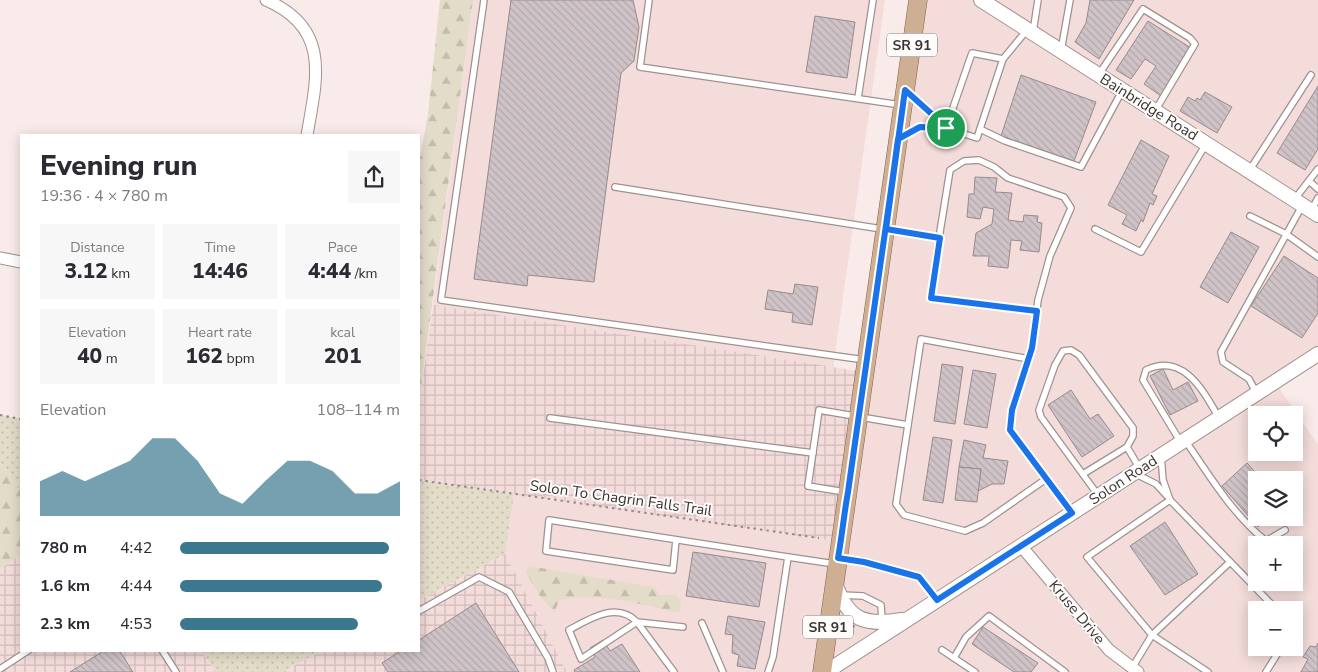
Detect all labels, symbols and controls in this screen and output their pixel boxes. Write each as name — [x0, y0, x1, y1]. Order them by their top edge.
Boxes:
road number: SR 91 — [887, 34, 937, 56]
street label: Bainbridge Road — [1096, 69, 1202, 145]
pin — [925, 107, 967, 149]
icon: arrive — [932, 114, 960, 142]
text: Evening run — [40, 147, 197, 185]
button: share — [348, 151, 400, 203]
text: 19:36 · 4 × 780 m — [40, 185, 168, 207]
text: Distance — [70, 238, 125, 257]
text: Time — [204, 238, 236, 257]
text: Pace — [328, 238, 358, 257]
text: 3.12 — [64, 257, 108, 285]
text: 14:46 — [192, 257, 248, 285]
text: 4:44 — [308, 257, 351, 285]
text: km — [108, 264, 130, 283]
text: /km — [351, 264, 378, 283]
text: Elevation — [68, 323, 126, 342]
text: Heart rate — [188, 323, 252, 342]
text: kcal — [330, 323, 355, 342]
text: 40 — [77, 342, 102, 370]
text: 162 — [185, 342, 223, 370]
text: 201 — [324, 342, 362, 370]
text: m — [102, 349, 118, 368]
text: bpm — [223, 349, 255, 368]
text: Elevation — [40, 399, 106, 421]
text: 108–114 m — [317, 399, 400, 421]
map controls — [1248, 406, 1303, 656]
button: locate — [1248, 406, 1303, 461]
street label: Solon Road — [1085, 450, 1161, 510]
button: layers — [1248, 471, 1303, 526]
street label: Solon To Chagrin Falls Trail — [528, 475, 714, 521]
button: + — [1248, 536, 1303, 591]
text: 780 m — [40, 537, 87, 559]
text: 4:42 — [120, 537, 152, 559]
text: 1.6 km — [40, 575, 90, 597]
text: 4:44 — [120, 575, 152, 597]
street label: Kruse Drive — [1044, 576, 1110, 648]
button: − — [1248, 601, 1303, 656]
text: 2.3 km — [40, 613, 90, 635]
text: 4:53 — [120, 613, 152, 635]
road number: SR 91 — [803, 616, 853, 638]

